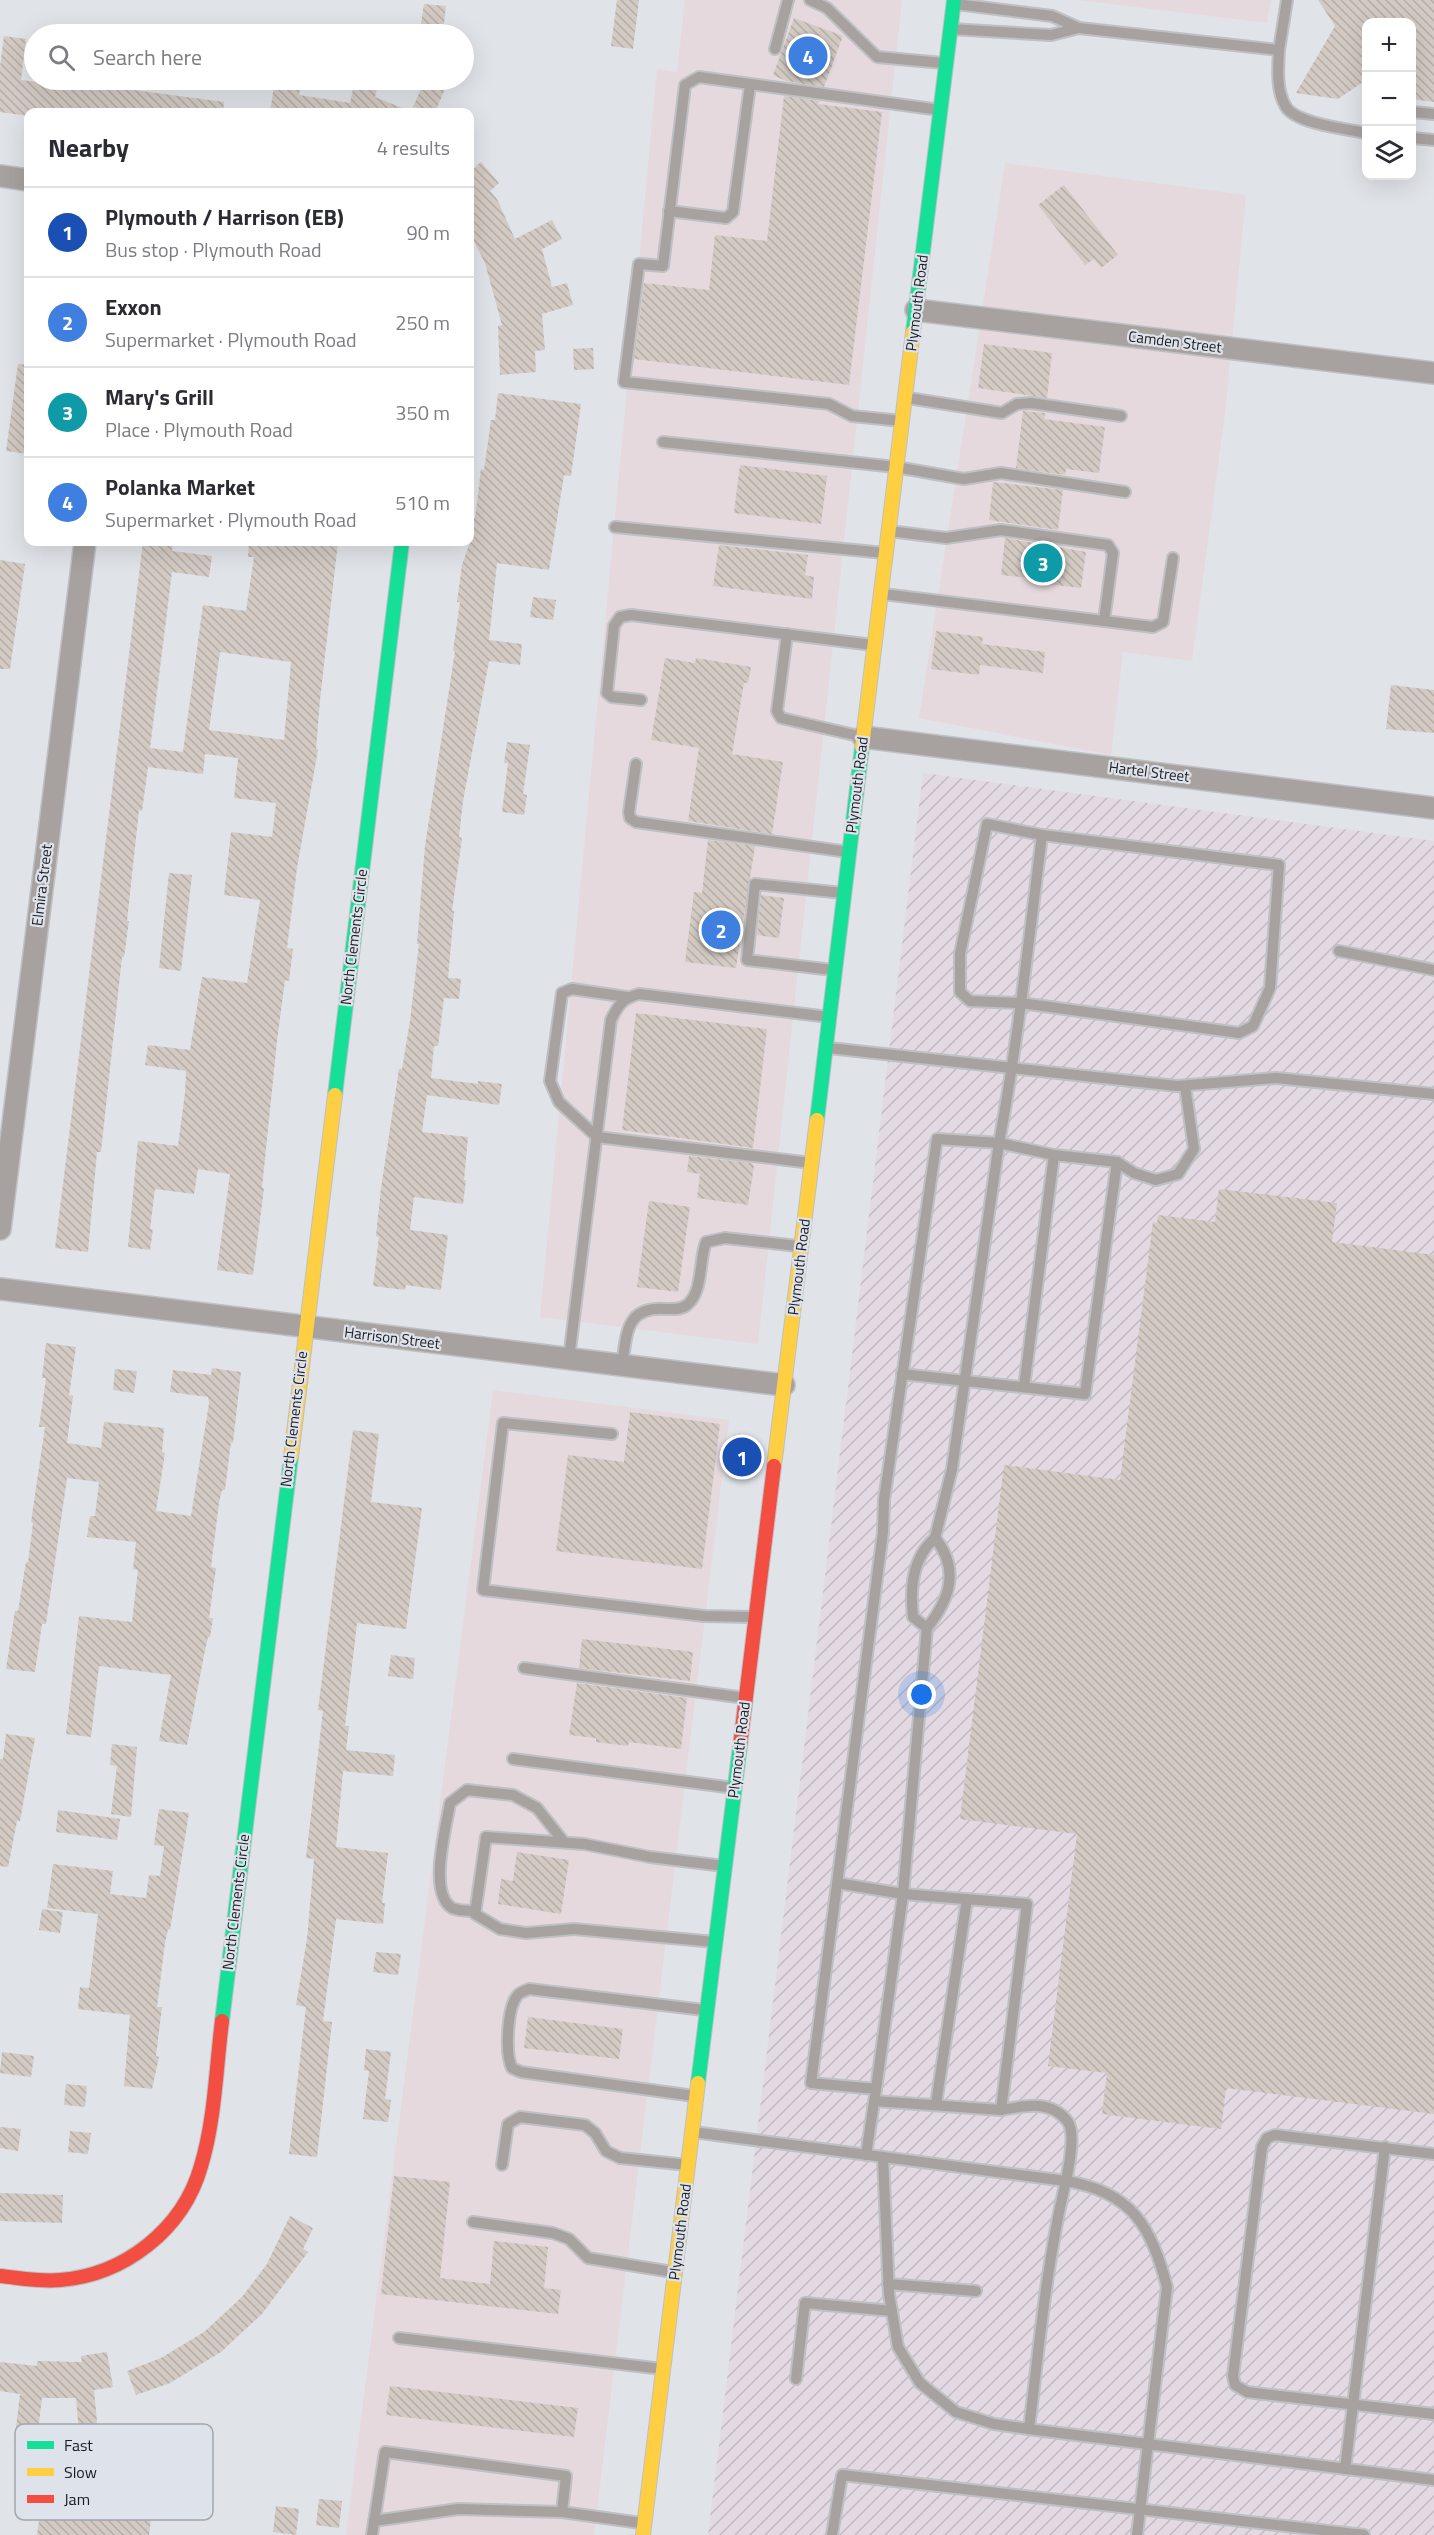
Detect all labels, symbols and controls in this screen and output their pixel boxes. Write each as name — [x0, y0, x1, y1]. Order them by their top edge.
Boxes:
map controls — [1362, 18, 1416, 180]
button: + — [1362, 18, 1416, 72]
search box — [24, 24, 474, 90]
pin: 4 — [788, 34, 828, 78]
text: Search here — [93, 40, 202, 74]
icon: search — [45, 41, 78, 74]
button: − — [1362, 72, 1416, 126]
button: layers — [1362, 126, 1416, 180]
text: Nearby — [48, 128, 129, 167]
text: 4 results — [377, 132, 450, 163]
text: Plymouth / Harrison (EB) — [105, 200, 344, 234]
text: 1 — [62, 217, 73, 248]
text: 90 m — [406, 217, 450, 248]
text: Bus stop · Plymouth Road — [105, 234, 322, 265]
street label: Plymouth Road — [899, 253, 934, 353]
text: Exxon — [105, 290, 162, 324]
text: 2 — [62, 307, 73, 338]
text: 250 m — [395, 307, 450, 338]
text: Supermarket · Plymouth Road — [105, 324, 357, 355]
street label: Camden Street — [1127, 324, 1224, 359]
text: Mary's Grill — [105, 380, 214, 414]
text: 3 — [62, 397, 73, 428]
text: 350 m — [395, 397, 450, 428]
text: Place · Plymouth Road — [105, 414, 293, 445]
text: Polanka Market — [105, 470, 255, 504]
text: 4 — [62, 487, 73, 518]
text: 510 m — [395, 487, 450, 518]
text: Supermarket · Plymouth Road — [105, 504, 357, 535]
pin: 3 — [1024, 540, 1062, 586]
street label: Plymouth Road — [839, 735, 874, 835]
street label: Hartel Street — [1107, 755, 1191, 788]
street label: Elmira Street — [25, 842, 58, 927]
street label: North Clements Circle — [334, 868, 373, 1006]
pin: 2 — [702, 908, 740, 952]
street label: Plymouth Road — [781, 1217, 816, 1317]
street label: Harrison Street — [343, 1320, 442, 1355]
street label: North Clements Circle — [274, 1350, 313, 1488]
pin: 1 — [722, 1434, 762, 1480]
your location — [907, 1680, 936, 1709]
street label: Plymouth Road — [721, 1700, 756, 1800]
street label: North Clements Circle — [216, 1833, 255, 1971]
street label: Plymouth Road — [662, 2182, 697, 2282]
legend — [15, 2424, 213, 2520]
text: Fast — [64, 2433, 93, 2457]
text: Slow — [64, 2460, 97, 2484]
text: Jam — [64, 2487, 90, 2511]

